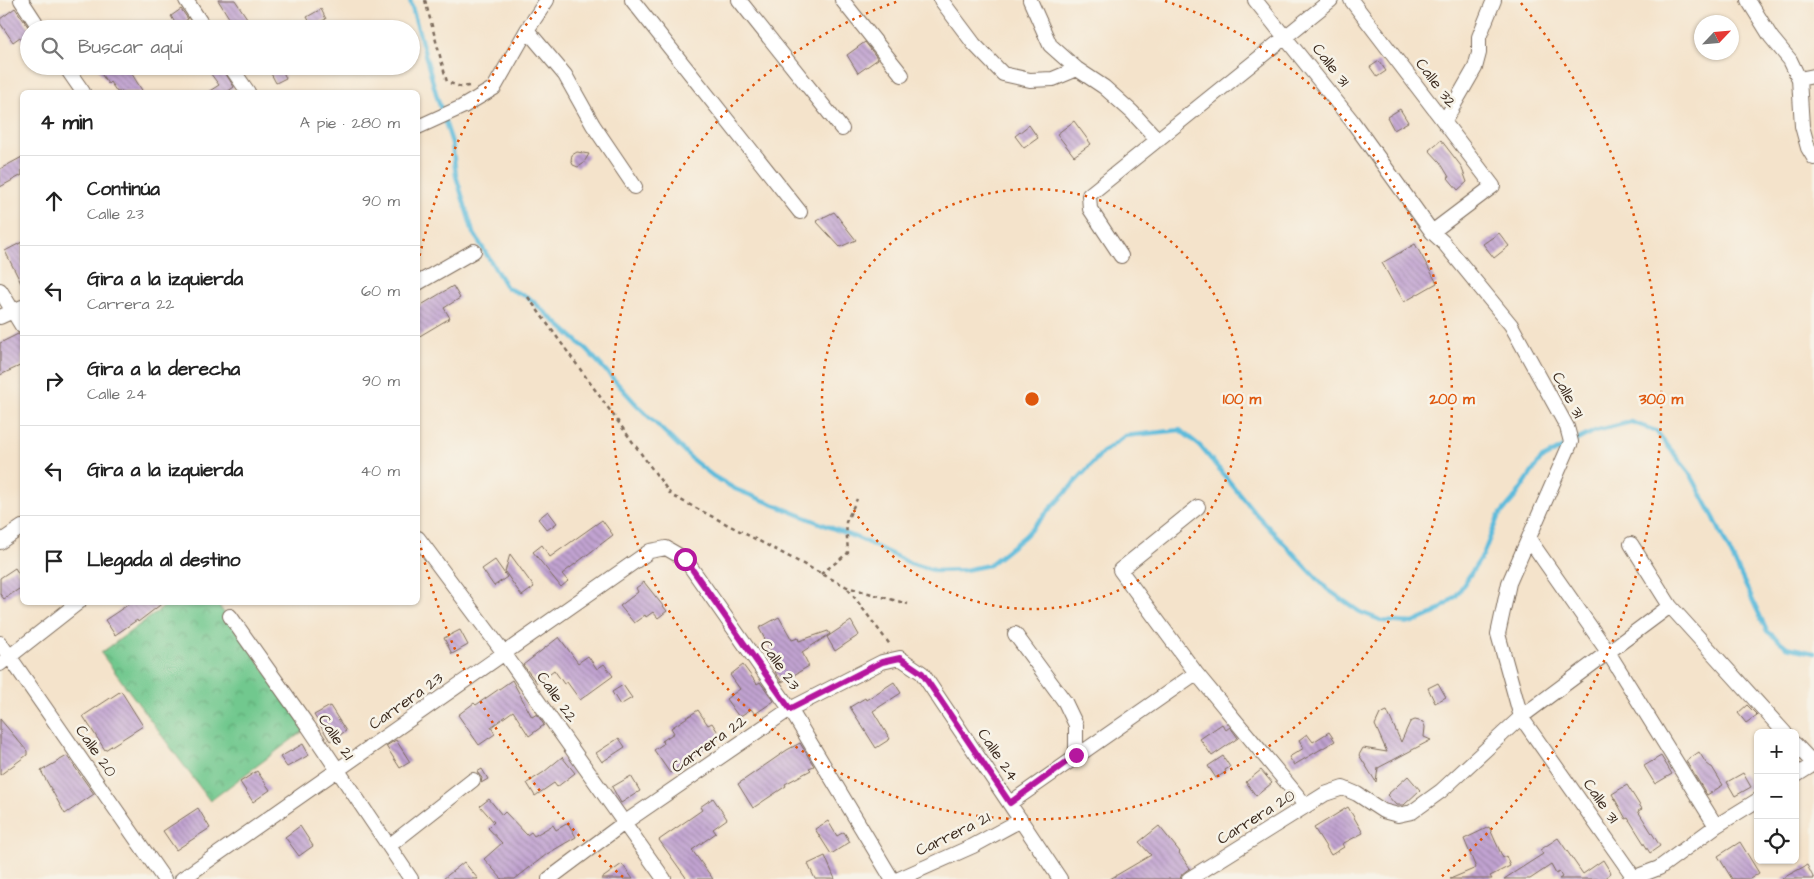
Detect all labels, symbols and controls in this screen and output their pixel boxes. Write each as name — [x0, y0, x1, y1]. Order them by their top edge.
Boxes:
north arrow — [1694, 15, 1739, 60]
search box — [20, 20, 420, 75]
icon: search — [38, 34, 66, 62]
text: Buscar aquí — [78, 34, 182, 61]
street label: Calle 31 — [1307, 39, 1355, 91]
street label: Calle 32 — [1410, 54, 1462, 112]
text: 4 min — [40, 108, 93, 137]
text: A pie · 280 m — [300, 112, 400, 134]
text: Continúa — [87, 176, 160, 203]
icon: ahead — [40, 187, 68, 215]
text: 90 m — [362, 190, 400, 212]
text: Calle 23 — [87, 203, 144, 225]
text: Gira a la izquierda — [87, 266, 243, 293]
icon: left — [40, 277, 68, 305]
text: 60 m — [361, 280, 400, 302]
text: Carrera 22 — [87, 293, 174, 315]
text: Gira a la derecha — [87, 356, 240, 383]
icon: right — [40, 367, 68, 395]
street label: Calle 31 — [1547, 368, 1589, 422]
text: 90 m — [362, 370, 400, 392]
text: Calle 24 — [87, 383, 147, 405]
text: 100 m — [1223, 389, 1262, 410]
text: 200 m — [1428, 389, 1475, 410]
text: 300 m — [1638, 389, 1683, 410]
centre of rings — [1023, 390, 1041, 408]
icon: left — [40, 457, 68, 485]
text: Gira a la izquierda — [87, 457, 243, 484]
text: 40 m — [360, 460, 400, 482]
icon: arrive — [40, 547, 68, 575]
text: Llegada al destino — [87, 547, 240, 574]
route start — [674, 548, 697, 571]
street label: Calle 23 — [755, 635, 805, 695]
street label: Carrera 23 — [364, 667, 448, 735]
street label: Calle 22 — [531, 667, 583, 727]
street label: Calle 21 — [313, 710, 359, 764]
street label: Carrera 22 — [667, 710, 751, 778]
street label: Calle 20 — [70, 721, 122, 781]
street label: Calle 24 — [972, 724, 1024, 786]
map controls — [1754, 729, 1799, 864]
button: + — [1754, 729, 1799, 774]
route end — [1065, 744, 1088, 767]
street label: Calle 31 — [1578, 774, 1624, 828]
button: − — [1754, 774, 1799, 819]
street label: Carrera 20 — [1213, 784, 1299, 850]
street label: Carrera 21 — [912, 806, 994, 862]
button: locate — [1754, 819, 1799, 864]

